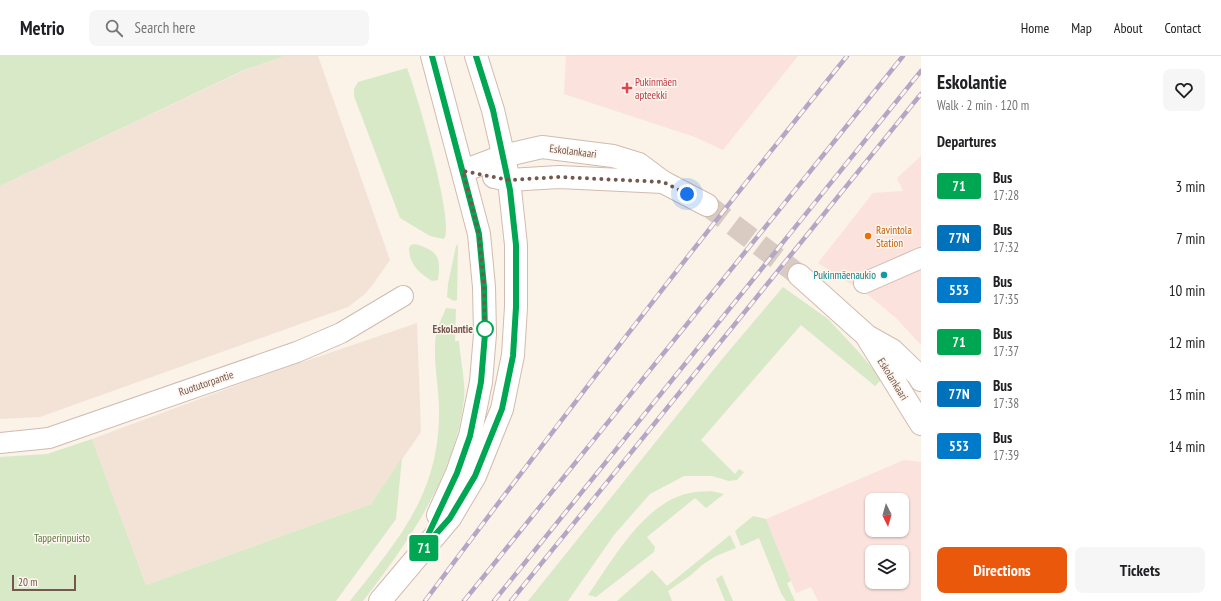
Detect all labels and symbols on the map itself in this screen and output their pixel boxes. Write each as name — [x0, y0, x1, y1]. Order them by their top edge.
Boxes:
place label: Pukinmäen apteekki — [635, 75, 677, 102]
marker: Pukinmäen apteekki — [622, 83, 632, 93]
street label: Eskolankaari — [549, 141, 597, 161]
your location — [677, 184, 697, 204]
place label: Ravintola Station — [876, 223, 912, 250]
marker: Ravintola Station — [863, 231, 873, 241]
place label: Pukinmäenaukio — [814, 268, 876, 282]
marker: Pukinmäenaukio — [879, 270, 889, 280]
marker: Eskolantie — [476, 320, 494, 338]
place label: Eskolantie — [433, 322, 473, 336]
street label: Eskolankaari — [874, 355, 912, 403]
street label: Ruotutorpantie — [177, 367, 236, 399]
north arrow — [865, 493, 909, 537]
park label: Tapperinpuisto — [34, 531, 90, 545]
line badge: 71 — [406, 535, 442, 561]
scale bar — [12, 573, 76, 592]

